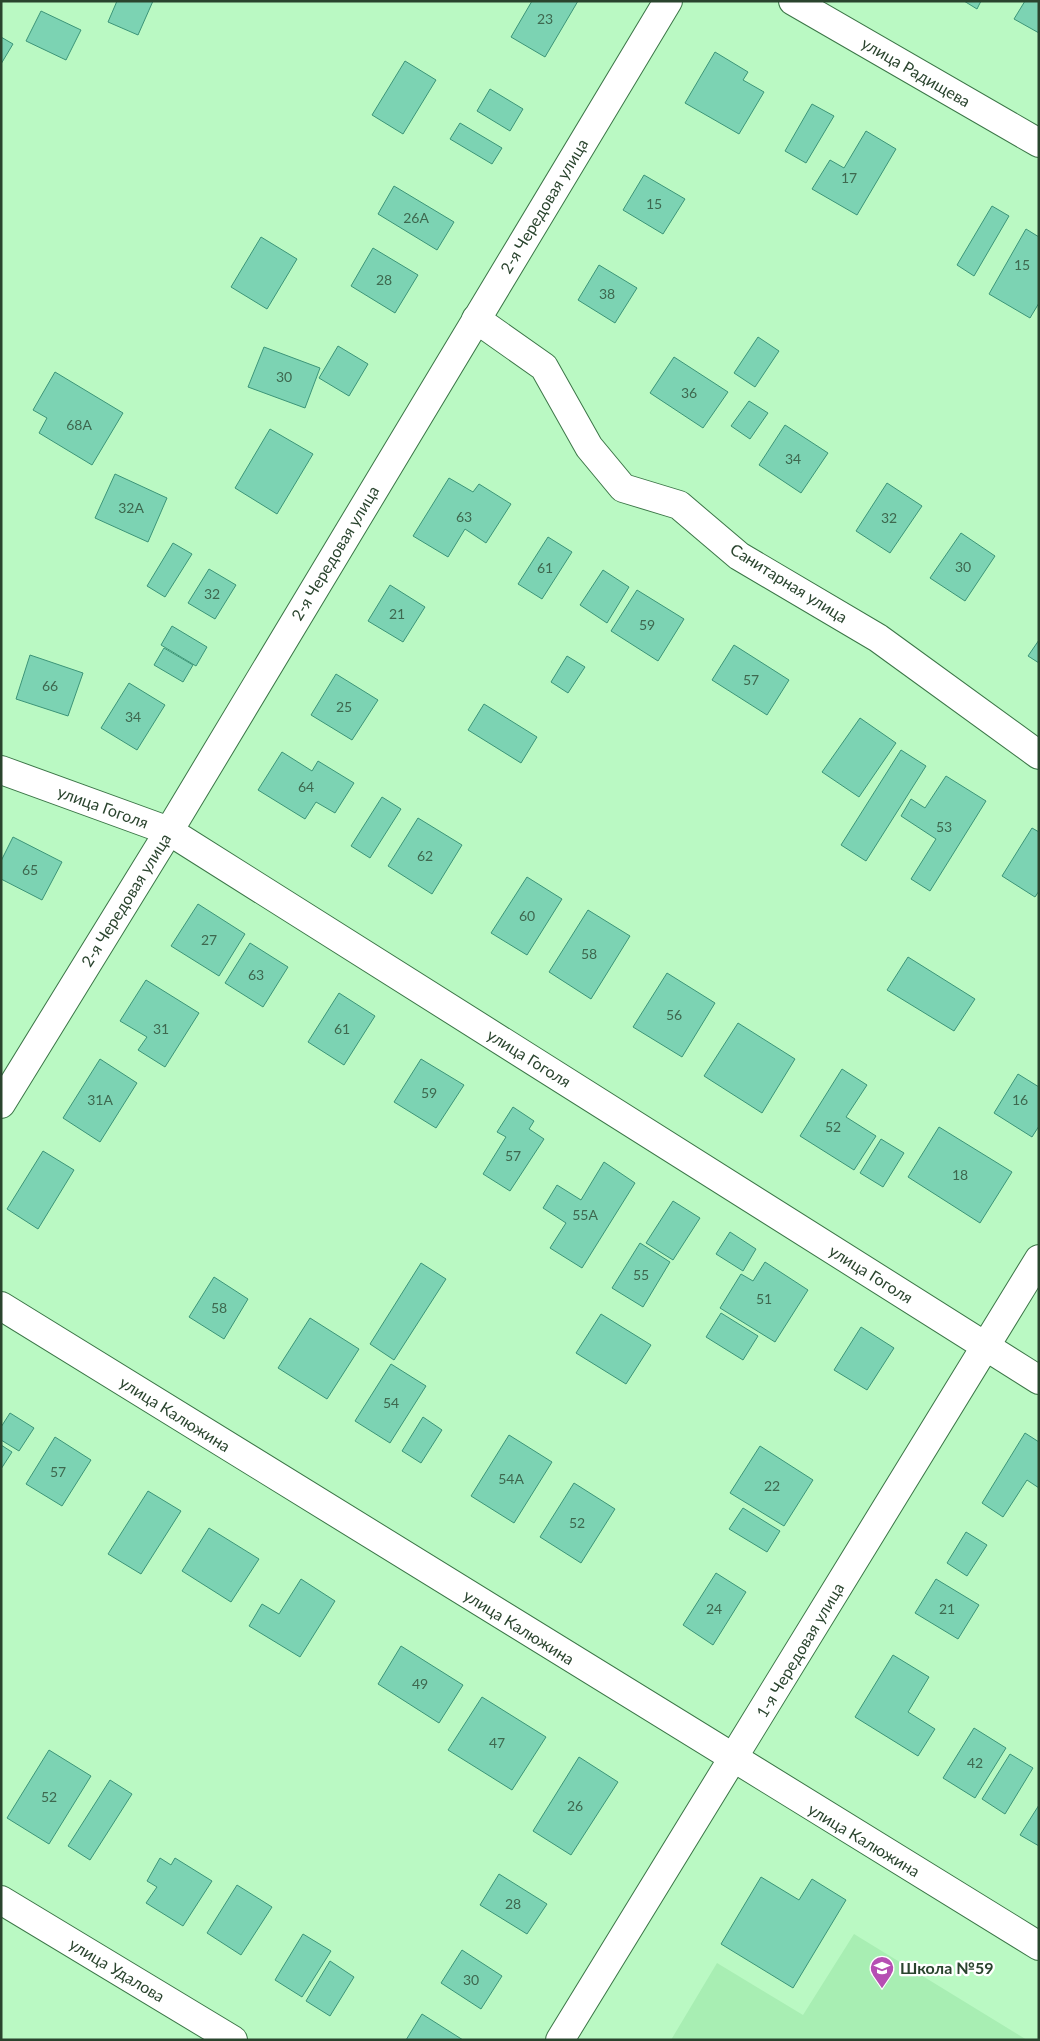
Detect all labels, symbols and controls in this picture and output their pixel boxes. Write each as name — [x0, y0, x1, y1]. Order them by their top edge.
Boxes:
house number: 23 — [537, 10, 553, 27]
street label: улица Радищева — [859, 33, 974, 110]
street label: 2-я Чередовая улица — [496, 135, 591, 277]
house number: 17 — [841, 169, 857, 186]
house number: 15 — [646, 195, 662, 212]
house number: 26А — [403, 209, 429, 226]
house number: 15 — [1014, 256, 1030, 273]
house number: 28 — [376, 271, 392, 288]
house number: 38 — [599, 285, 615, 302]
house number: 30 — [276, 368, 292, 385]
house number: 36 — [681, 384, 697, 401]
house number: 68А — [66, 416, 92, 433]
house number: 34 — [785, 450, 801, 467]
street label: 2-я Чередовая улица — [287, 482, 382, 624]
house number: 32А — [118, 499, 144, 516]
house number: 63 — [456, 508, 472, 525]
house number: 32 — [881, 509, 897, 526]
street label: Санитарная улица — [727, 539, 851, 626]
house number: 30 — [955, 558, 971, 575]
house number: 61 — [537, 559, 553, 576]
house number: 32 — [204, 585, 220, 602]
house number: 21 — [389, 605, 405, 622]
house number: 59 — [639, 616, 655, 633]
house number: 57 — [743, 671, 759, 688]
house number: 66 — [42, 677, 58, 694]
house number: 25 — [336, 698, 352, 715]
house number: 34 — [125, 708, 141, 725]
house number: 64 — [298, 778, 314, 795]
street label: улица Гоголя — [55, 781, 151, 832]
house number: 53 — [936, 818, 952, 835]
street label: 2-я Чередовая улица — [77, 830, 174, 970]
house number: 62 — [417, 847, 433, 864]
house number: 65 — [22, 861, 38, 878]
house number: 60 — [519, 907, 535, 924]
house number: 27 — [201, 931, 217, 948]
house number: 58 — [581, 945, 597, 962]
house number: 63 — [248, 966, 264, 983]
house number: 56 — [666, 1006, 682, 1023]
house number: 31 — [153, 1020, 169, 1037]
house number: 61 — [334, 1020, 350, 1037]
street label: улица Гоголя — [484, 1024, 575, 1091]
house number: 59 — [421, 1084, 437, 1101]
house number: 31А — [87, 1091, 113, 1108]
house number: 16 — [1012, 1091, 1028, 1108]
house number: 52 — [825, 1118, 841, 1135]
house number: 57 — [505, 1147, 521, 1164]
house number: 18 — [952, 1166, 968, 1183]
house number: 55А — [572, 1206, 598, 1223]
street label: улица Гоголя — [826, 1240, 917, 1307]
house number: 55 — [633, 1266, 649, 1283]
house number: 51 — [756, 1290, 772, 1307]
house number: 58 — [211, 1299, 227, 1316]
street label: улица Калюжина — [117, 1372, 234, 1455]
house number: 54 — [383, 1394, 399, 1411]
house number: 57 — [50, 1463, 66, 1480]
house number: 54А — [498, 1470, 524, 1487]
house number: 22 — [764, 1477, 780, 1494]
house number: 52 — [569, 1514, 585, 1531]
street label: 1-я Чередовая улица — [752, 1579, 847, 1721]
street label: улица Калюжина — [461, 1585, 578, 1668]
house number: 24 — [706, 1600, 722, 1617]
house number: 21 — [939, 1600, 955, 1617]
house number: 49 — [412, 1675, 428, 1692]
house number: 47 — [489, 1734, 505, 1751]
house number: 42 — [967, 1754, 983, 1771]
house number: 52 — [41, 1788, 57, 1805]
house number: 26 — [567, 1797, 583, 1814]
street label: улица Калюжина — [805, 1799, 923, 1880]
house number: 28 — [505, 1895, 521, 1912]
street label: улица Удалова — [66, 1934, 168, 2005]
school or university icon: Школа №59 — [869, 1955, 895, 1989]
place label: Школа №59 — [900, 1958, 994, 1977]
house number: 30 — [463, 1971, 479, 1988]

